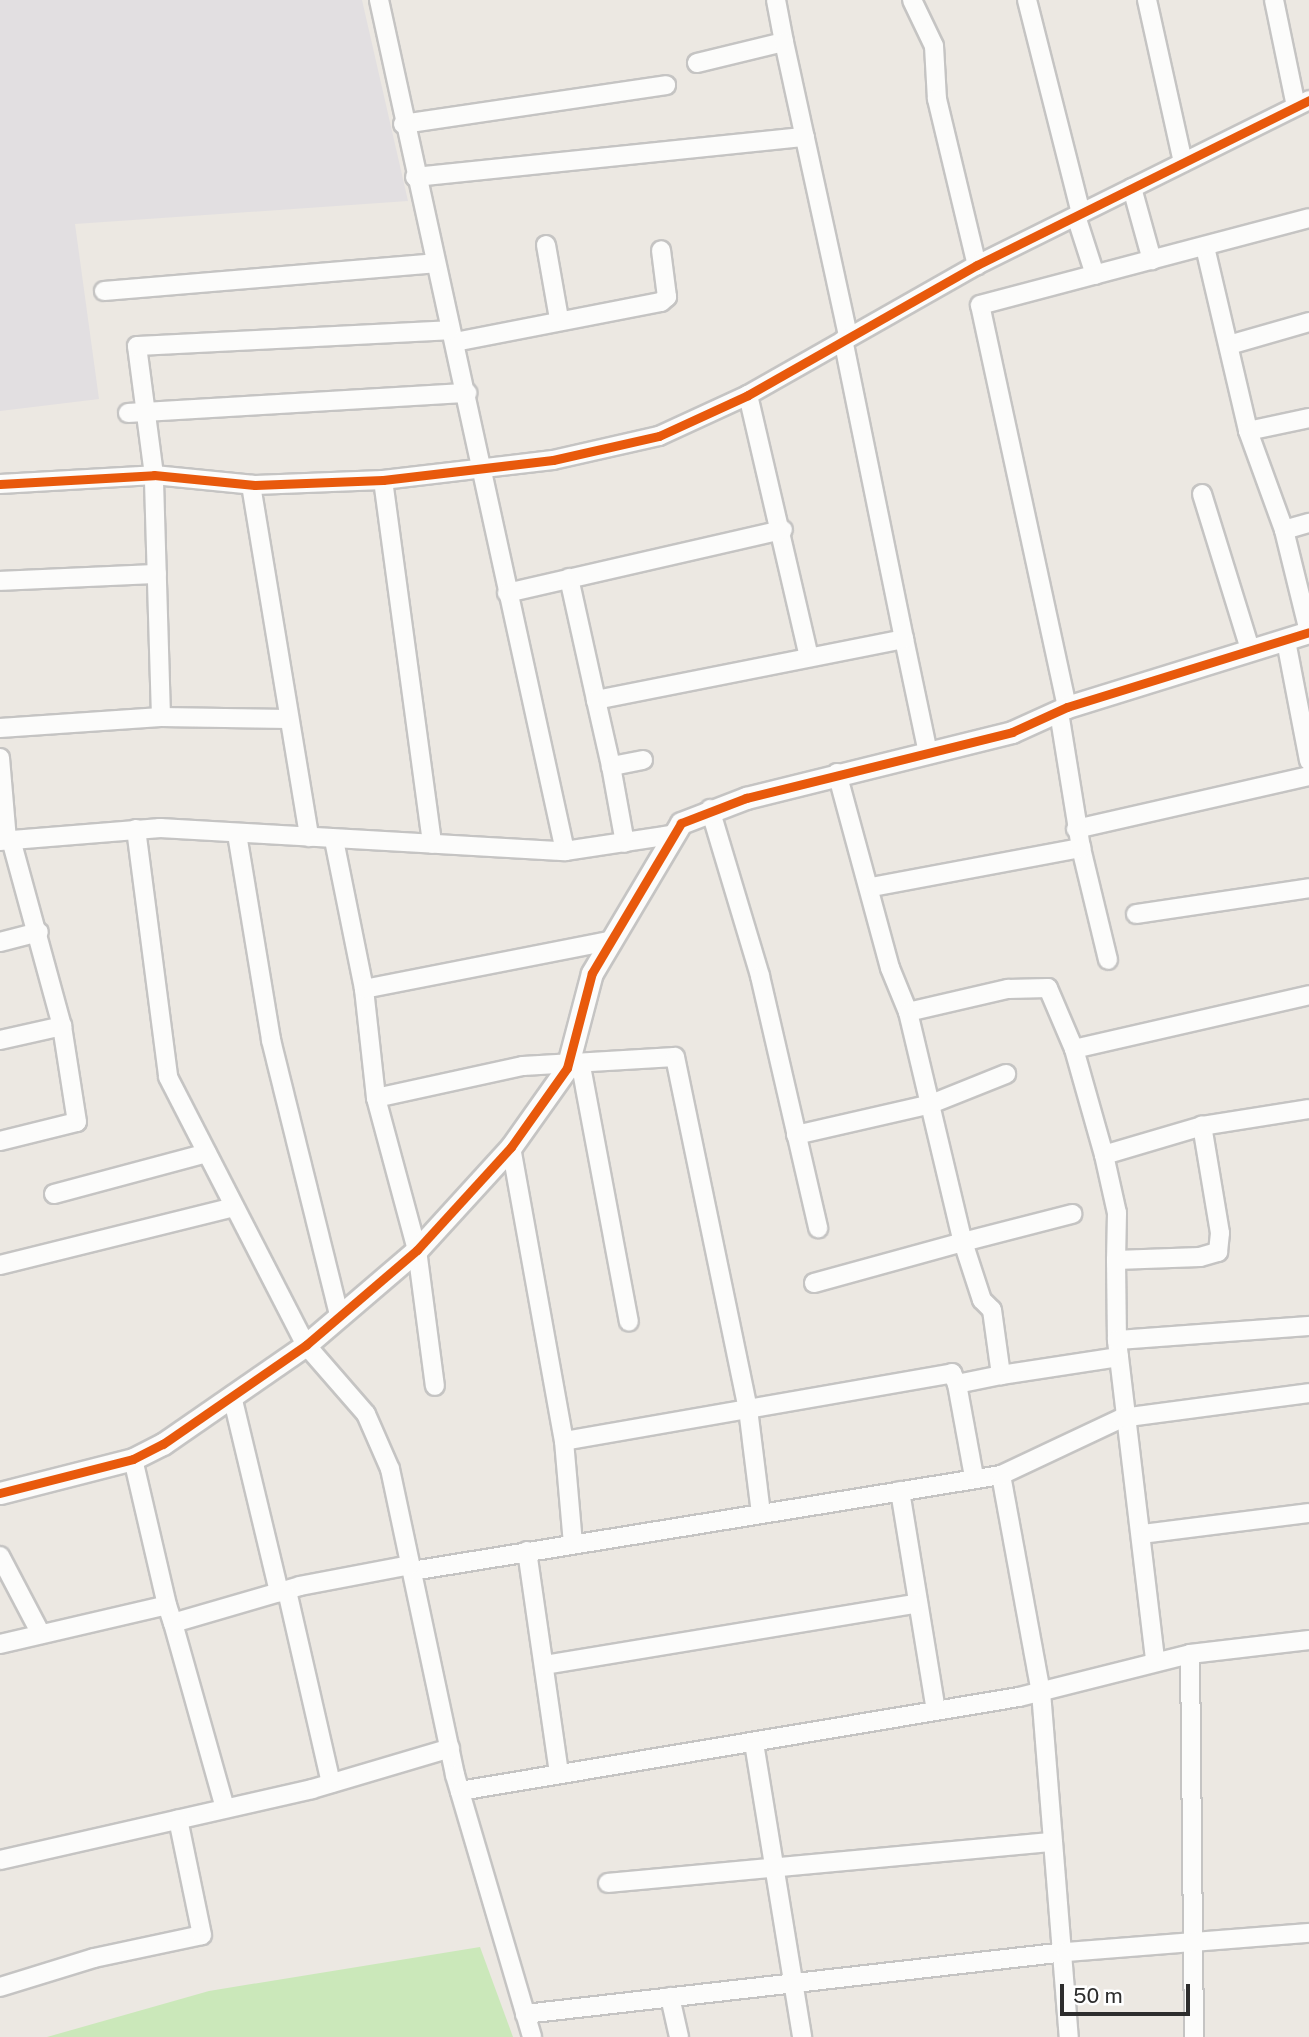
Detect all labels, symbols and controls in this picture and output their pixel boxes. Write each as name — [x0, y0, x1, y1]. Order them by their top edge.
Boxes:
scale bar — [1064, 1970, 1194, 2014]
text: 50 m — [1073, 1983, 1123, 2008]

